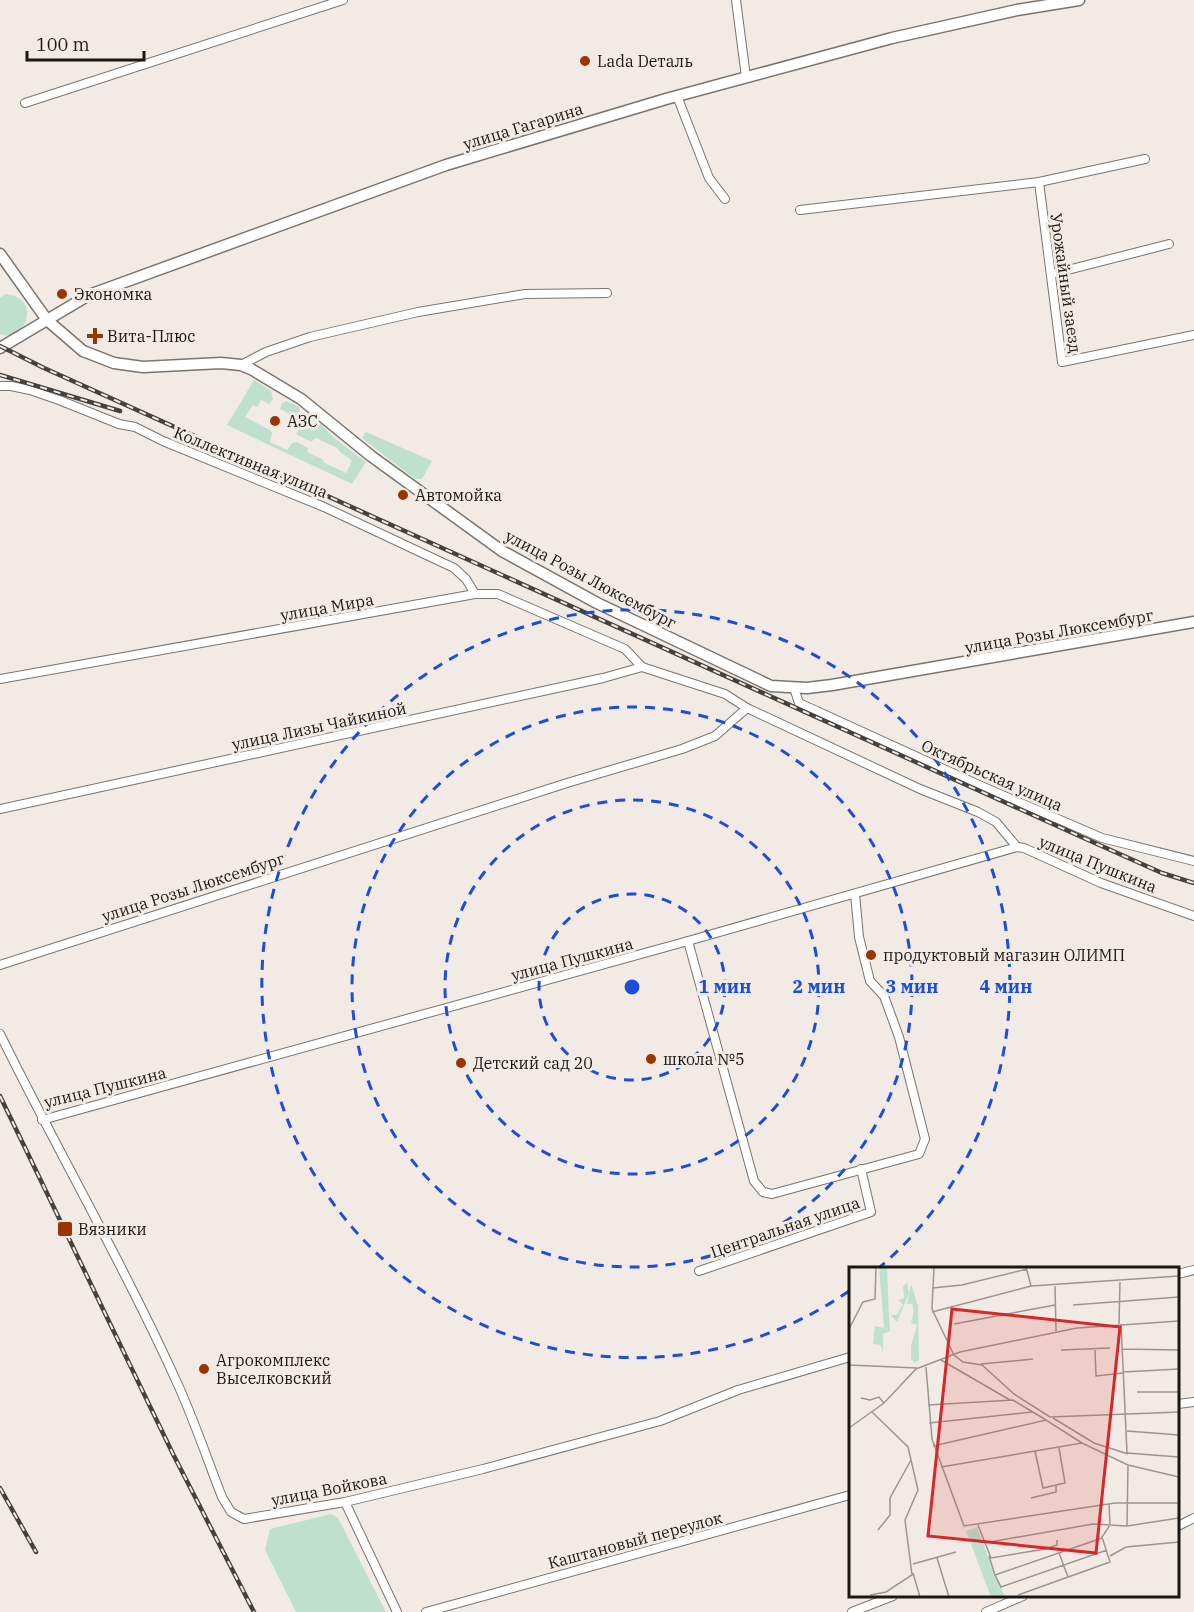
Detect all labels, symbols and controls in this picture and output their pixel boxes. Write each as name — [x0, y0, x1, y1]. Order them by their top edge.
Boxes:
scale bar — [27, 24, 144, 62]
text: 100 m — [36, 33, 90, 56]
place label: Lada Dеталь — [597, 51, 693, 71]
marker: Lada Dеталь — [578, 54, 592, 68]
street label: улица Гагарина — [461, 98, 586, 154]
street label: Урожайный заезд — [1046, 212, 1086, 355]
place label: Экономка — [74, 284, 152, 304]
marker: Экономка — [55, 287, 69, 301]
place label: Вита-Плюс — [107, 326, 195, 346]
marker: Вита-Плюс — [88, 329, 102, 343]
place label: АЗС — [287, 411, 318, 431]
marker: АЗС — [268, 414, 282, 428]
street label: Коллективная улица — [171, 422, 331, 502]
place label: Автомойка — [415, 485, 502, 505]
marker: Автомойка — [396, 488, 410, 502]
street label: улица Розы Люксембург — [502, 525, 680, 633]
street label: улица Мира — [279, 589, 375, 625]
street label: улица Розы Люксембург — [963, 605, 1155, 657]
street label: улица Лизы Чайкиной — [230, 698, 408, 754]
street label: Октябрьская улица — [918, 735, 1066, 815]
street label: улица Пушкина — [1036, 831, 1160, 897]
street label: улица Розы Люксембург — [99, 848, 287, 926]
street label: улица Пушкина — [509, 933, 635, 985]
place label: продуктовый магазин ОЛИМП — [883, 945, 1125, 965]
marker: продуктовый магазин ОЛИМП — [864, 948, 878, 962]
text: 1 мин — [699, 975, 751, 998]
text: 2 мин — [793, 975, 845, 998]
text: 3 мин — [886, 975, 938, 998]
text: 4 мин — [980, 975, 1032, 998]
centre of rings — [622, 977, 642, 997]
place label: школа №5 — [663, 1049, 745, 1069]
marker: школа №5 — [644, 1052, 658, 1066]
place label: Детский сад 20 — [473, 1053, 593, 1073]
marker: Детский сад 20 — [454, 1056, 468, 1070]
street label: улица Пушкина — [42, 1062, 168, 1112]
street label: Центральная улица — [708, 1192, 863, 1262]
place label: Вязники — [78, 1219, 147, 1239]
marker: Вязники — [56, 1220, 74, 1238]
inset map — [849, 1267, 1179, 1597]
place label: Агрокомплекс Выселковский — [216, 1350, 332, 1388]
marker: Агрокомплекс Выселковский — [197, 1362, 211, 1376]
street label: улица Войкова — [270, 1468, 389, 1510]
street label: Каштановый переулок — [546, 1507, 725, 1573]

